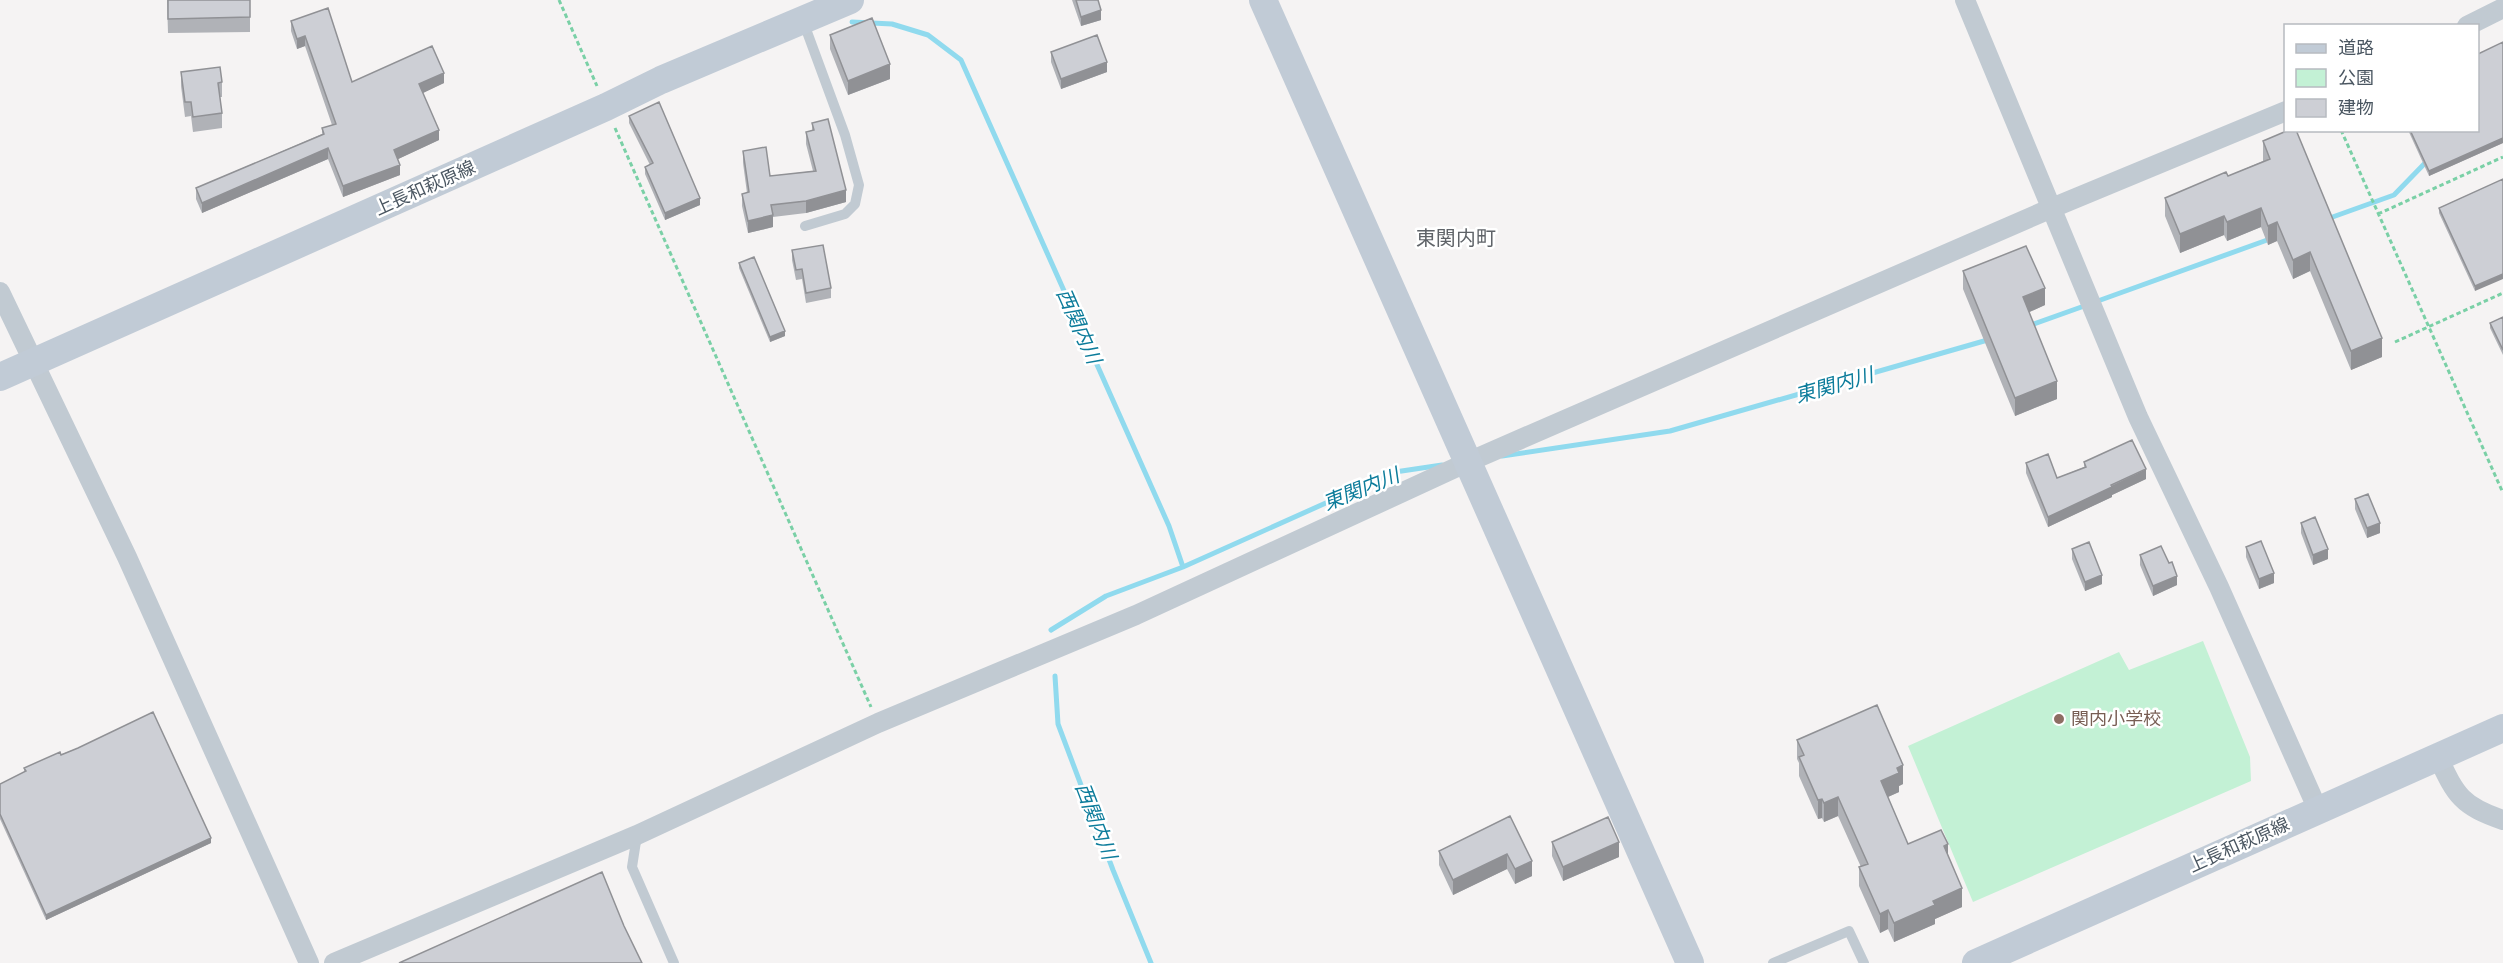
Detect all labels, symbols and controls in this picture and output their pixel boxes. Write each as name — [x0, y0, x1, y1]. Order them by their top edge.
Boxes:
legend — [2284, 24, 2479, 132]
text: 道路 — [2338, 35, 2374, 59]
text: 公園 — [2338, 65, 2374, 89]
text: 建物 — [2338, 95, 2374, 119]
street label: 上長和萩原線 — [370, 154, 479, 220]
district label: 東関内町 — [1416, 224, 1496, 251]
water label: 西関内川 — [1051, 284, 1109, 370]
water label: 東関内川 — [1792, 360, 1878, 409]
water label: 東関内川 — [1319, 460, 1405, 516]
place label: 関内小学校 — [2071, 706, 2161, 730]
marker: 関内小学校 — [2052, 712, 2066, 726]
water label: 西関内川 — [1070, 779, 1124, 865]
street label: 上長和萩原線 — [2184, 811, 2293, 877]

